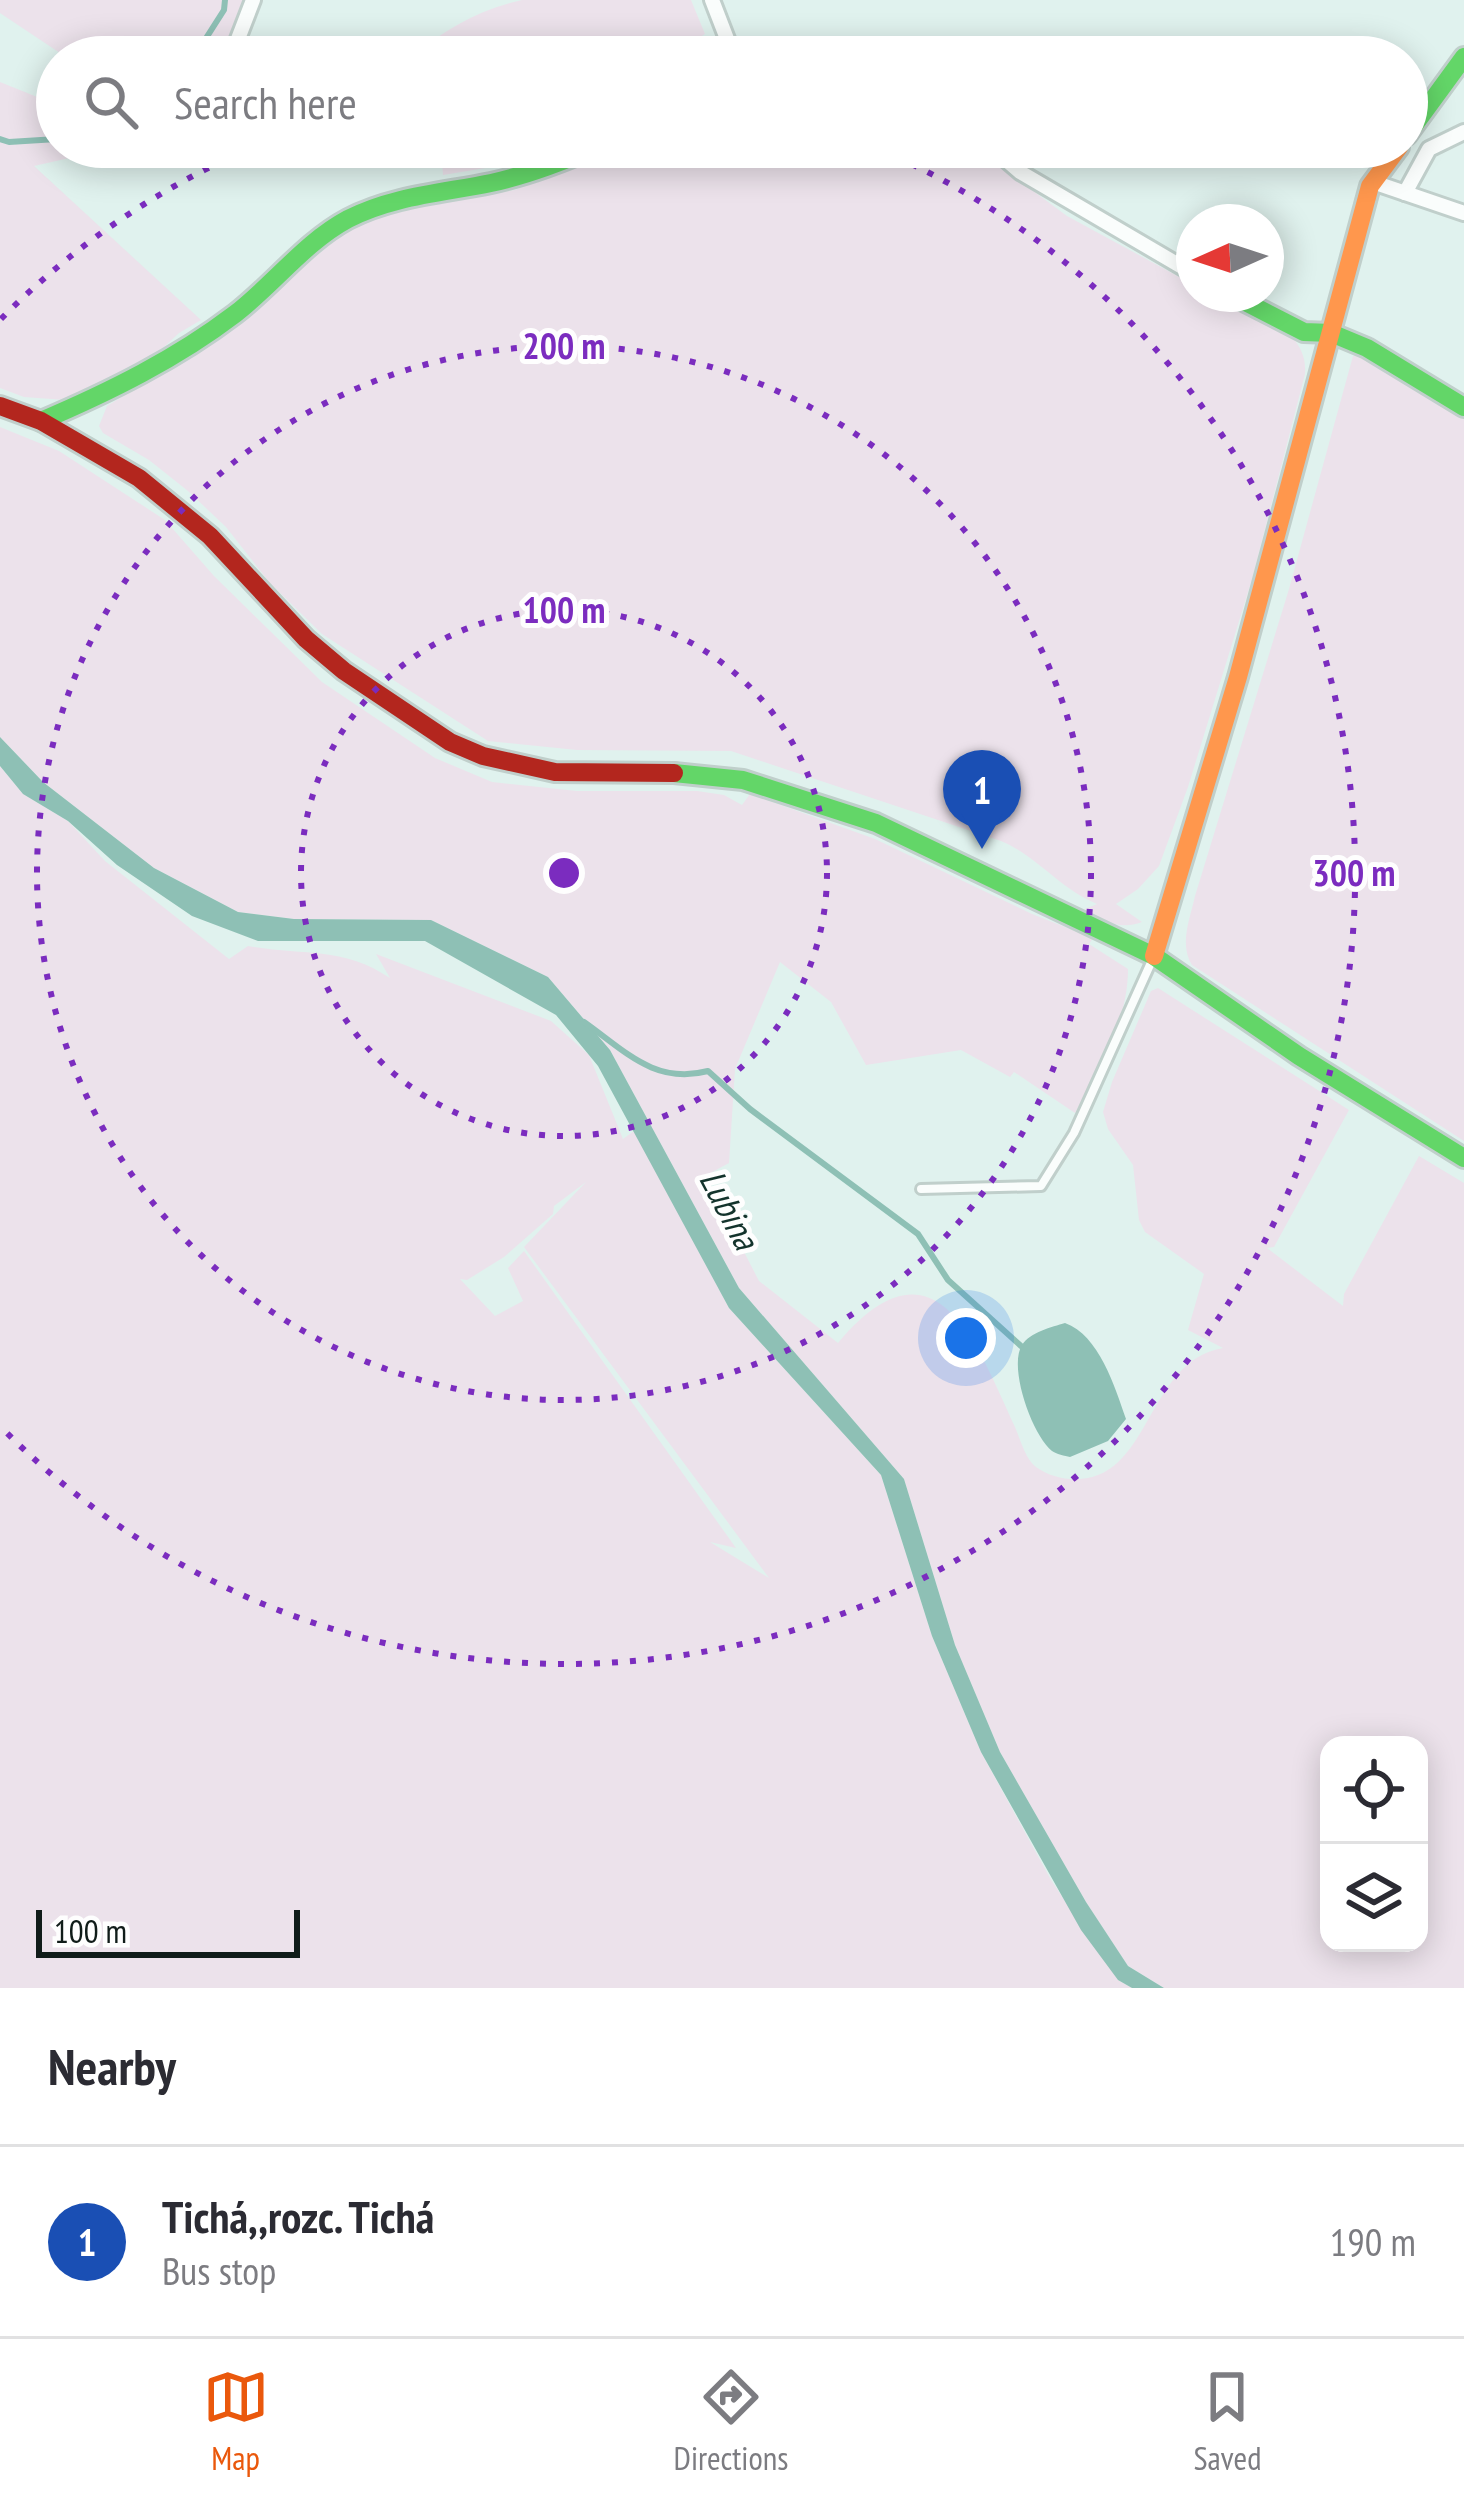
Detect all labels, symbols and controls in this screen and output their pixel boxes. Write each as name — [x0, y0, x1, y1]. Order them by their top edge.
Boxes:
search box — [36, 36, 1428, 168]
icon: search — [78, 69, 144, 135]
text: Search here — [174, 73, 357, 131]
north arrow — [1176, 204, 1284, 312]
text: 200 m — [523, 322, 605, 369]
text: 100 m — [523, 586, 605, 633]
pin: 1 — [943, 750, 1021, 849]
text: 300 m — [1313, 849, 1395, 896]
centre of rings — [543, 852, 585, 894]
water label: Lubina — [690, 1161, 771, 1258]
your location — [936, 1308, 996, 1368]
map controls — [1320, 1736, 1428, 1952]
button: locate — [1320, 1736, 1428, 1844]
button: layers — [1320, 1844, 1428, 1952]
scale bar — [36, 1904, 300, 1957]
text: 100 m — [54, 1909, 127, 1952]
text: Nearby — [48, 2033, 176, 2099]
text: Tichá,,rozc. Tichá — [162, 2187, 434, 2245]
text: 1 — [78, 2216, 96, 2267]
text: 190 m — [1330, 2216, 1416, 2267]
text: Bus stop — [162, 2245, 276, 2296]
tab: Map — [203, 2364, 269, 2479]
tab: Directions — [674, 2364, 788, 2479]
tab: Saved — [1193, 2364, 1261, 2479]

